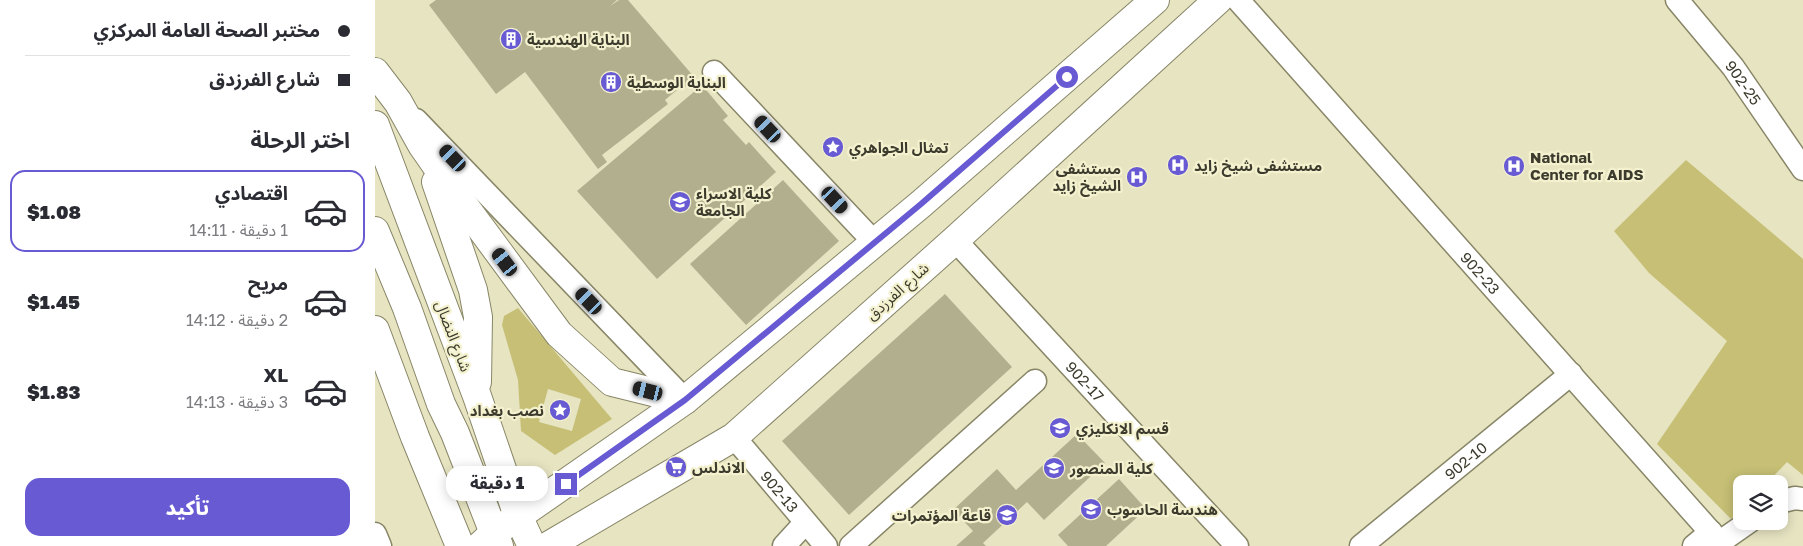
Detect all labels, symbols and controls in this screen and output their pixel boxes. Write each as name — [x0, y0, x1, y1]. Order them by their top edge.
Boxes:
text: مختبر الصحة العامة المركزي — [94, 18, 320, 41]
building icon: البناية الهندسية — [499, 27, 523, 51]
place label: البناية الهندسية — [527, 30, 629, 49]
street label: 902-25 — [1722, 56, 1765, 108]
route start — [1056, 66, 1078, 88]
text: شارع الفرزدق — [209, 67, 320, 90]
building icon: البناية الوسطية — [599, 70, 623, 94]
place label: البناية الوسطية — [627, 73, 726, 92]
car — [752, 113, 783, 145]
text: اختر الرحلة — [251, 126, 350, 153]
place icon: تمثال الجواهري — [821, 135, 845, 159]
place label: تمثال الجواهري — [849, 138, 949, 159]
car — [437, 142, 468, 174]
place label: National Center for AIDS — [1530, 148, 1644, 183]
hospital icon: مستشفى شيخ زايد — [1166, 153, 1190, 177]
hospital icon: National Center for AIDS — [1502, 154, 1526, 178]
place label: مستشفى شيخ زايد — [1194, 156, 1322, 177]
place label: مستشفى الشيخ زايد — [1052, 159, 1121, 197]
hospital icon: مستشفى الشيخ زايد — [1125, 165, 1149, 189]
text: اقتصادي — [215, 181, 288, 204]
place label: كلية الاسراء الجامعة — [696, 184, 772, 219]
car — [819, 184, 850, 216]
icon: car — [303, 189, 348, 234]
school or university icon: كلية الاسراء الجامعة — [668, 190, 692, 214]
text: $1.08 — [27, 200, 81, 223]
text: 1 دقيقة · 14:11 — [189, 220, 288, 240]
car — [489, 246, 520, 278]
street label: 902-23 — [1457, 248, 1504, 298]
street label: شارع الفرزدق — [862, 258, 935, 327]
text: مريح — [248, 271, 288, 294]
icon: car — [303, 279, 348, 324]
car — [573, 285, 604, 317]
text: $1.45 — [27, 290, 80, 313]
street label: شارع النضال — [428, 298, 476, 376]
text: 2 دقيقة · 14:12 — [186, 310, 288, 330]
street label: 902-17 — [1062, 357, 1108, 405]
text: XL — [263, 363, 288, 386]
icon: car — [303, 369, 348, 414]
text: $1.83 — [27, 380, 80, 403]
car — [631, 380, 664, 402]
text: 3 دقيقة · 14:13 — [186, 392, 288, 412]
place icon: نصب بغداد — [548, 398, 572, 422]
place label: نصب بغداد — [470, 401, 544, 419]
school or university icon: قسم الانكليزي — [1048, 416, 1072, 440]
place label: قسم الانكليزي — [1076, 419, 1169, 440]
street label: 902-10 — [1441, 438, 1490, 483]
supermarket icon: الاندلس — [664, 455, 688, 479]
school or university icon: كلية المنصور — [1042, 456, 1066, 480]
place label: الاندلس — [692, 458, 745, 477]
place label: كلية المنصور — [1069, 459, 1153, 478]
callout: 1 دقيقة — [446, 466, 549, 502]
street label: 902-13 — [757, 467, 802, 516]
text: 1 دقيقة — [470, 473, 524, 493]
route end — [555, 473, 577, 495]
map controls — [1733, 475, 1788, 530]
button: layers — [1733, 475, 1788, 530]
button: تأكيد — [25, 478, 350, 536]
school or university icon: هندسة الحاسوب — [1079, 497, 1103, 521]
place label: هندسة الحاسوب — [1107, 500, 1218, 519]
school or university icon: قاعة المؤتمرات — [995, 503, 1019, 527]
place label: قاعة المؤتمرات — [892, 506, 991, 525]

